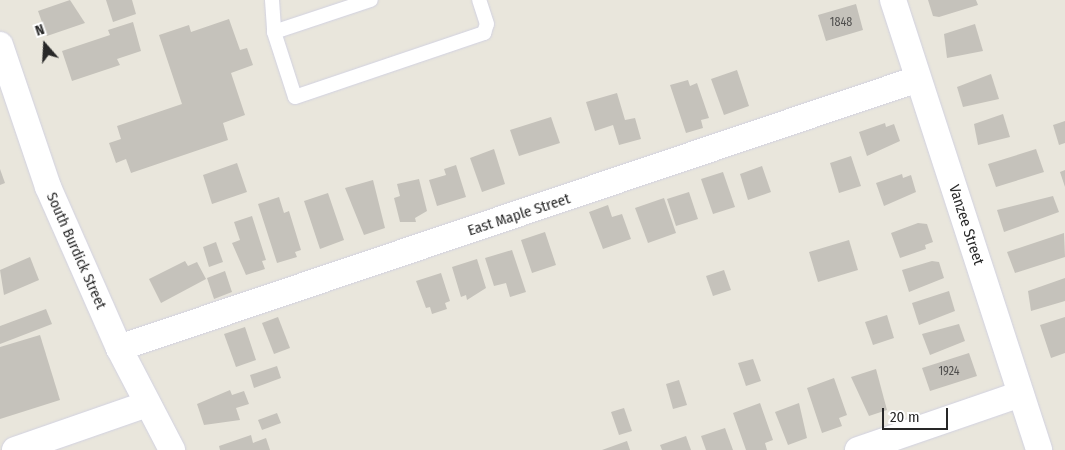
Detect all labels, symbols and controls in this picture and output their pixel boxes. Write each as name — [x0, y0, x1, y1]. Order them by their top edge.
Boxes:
house number: 1848 — [830, 16, 852, 30]
north arrow — [20, 20, 70, 70]
text: N — [33, 21, 47, 40]
street label: Vanzee Street — [945, 183, 987, 267]
street label: South Burdick Street — [42, 190, 110, 312]
street label: East Maple Street — [466, 190, 572, 240]
house number: 1924 — [938, 365, 960, 379]
scale bar — [885, 398, 951, 430]
text: 20 m — [890, 408, 920, 426]

